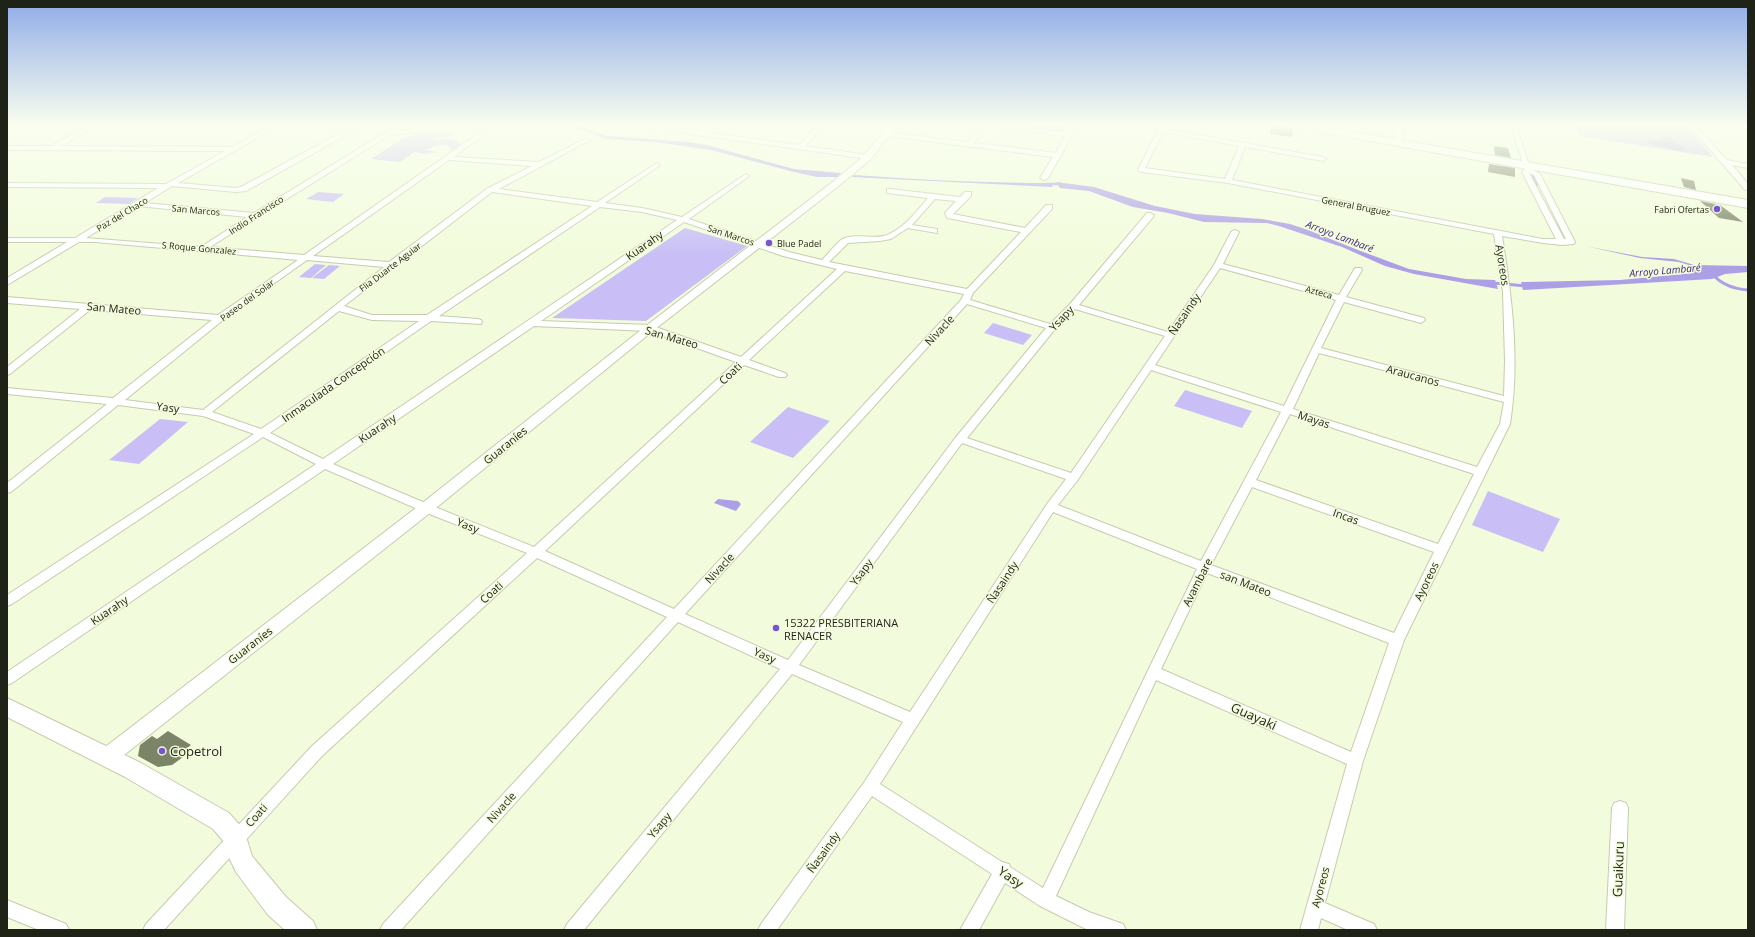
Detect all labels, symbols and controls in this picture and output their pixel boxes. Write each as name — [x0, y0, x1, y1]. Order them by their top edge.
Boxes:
street label: Indio Francisco — [226, 192, 286, 238]
street label: Paz del Chaco — [94, 193, 150, 235]
street label: General Bruguez — [1320, 193, 1392, 219]
street label: San Marcos — [171, 201, 221, 219]
place label: Fabri Ofertas — [1654, 203, 1709, 216]
marker: Fabri Ofertas — [1712, 204, 1722, 214]
water label: Arroyo Lambaré — [1303, 216, 1376, 255]
street label: San Marcos — [706, 221, 756, 249]
street label: Kuarahy — [622, 226, 666, 263]
place label: Blue Padel — [777, 237, 821, 250]
street label: S Roque Gonzalez — [161, 238, 237, 258]
marker: Blue Padel — [764, 238, 774, 248]
street label: Flia Duarte Aguiar — [356, 239, 424, 295]
street label: Ayoreos — [1492, 243, 1514, 287]
water label: Arroyo Lambaré — [1628, 260, 1701, 280]
street label: Paseo del Solar — [217, 276, 277, 324]
street label: Azteca — [1304, 282, 1334, 302]
street label: Ñasaindy — [1164, 290, 1204, 338]
street label: San Mateo — [86, 298, 142, 318]
street label: Ysapy — [1045, 302, 1077, 334]
street label: Nivacle — [921, 311, 957, 349]
street label: San Mateo — [644, 322, 701, 352]
street label: Inmaculada Concepción — [278, 343, 388, 425]
street label: Coati — [715, 359, 745, 387]
street label: Araucanos — [1385, 361, 1441, 389]
street label: Yasy — [156, 398, 181, 416]
street label: Mayas — [1296, 407, 1332, 431]
street label: Kuarahy — [355, 410, 399, 446]
street label: Guaraníes — [480, 423, 530, 467]
street label: Incas — [1331, 504, 1361, 528]
street label: Yasy — [455, 514, 482, 536]
street label: Nivacle — [701, 549, 737, 587]
street label: Ysapy — [846, 555, 876, 588]
street label: Avambare — [1178, 555, 1216, 609]
street label: Ñasaindy — [983, 558, 1021, 606]
street label: Ayoreos — [1410, 559, 1442, 603]
street label: san Mateo — [1218, 566, 1274, 600]
street label: Coati — [476, 578, 506, 606]
street label: Kuarahy — [87, 592, 131, 628]
place label: 15322 PRESBITERIANA RENACER — [784, 615, 898, 643]
street label: Guaraníes — [225, 623, 275, 667]
marker: 15322 PRESBITERIANA RENACER — [771, 623, 781, 633]
street label: Yasy — [751, 643, 779, 667]
street label: Guayaki — [1228, 698, 1280, 734]
place label: Copetrol — [170, 742, 222, 760]
marker: Copetrol — [157, 746, 167, 756]
street label: Nivacle — [483, 788, 519, 826]
street label: Coati — [242, 800, 270, 830]
street label: Ysapy — [644, 808, 675, 841]
street label: Ñasaindy — [803, 828, 843, 876]
street label: Guaikuru — [1608, 841, 1628, 897]
street label: Yasy — [995, 862, 1028, 892]
street label: Ayoreos — [1307, 865, 1333, 909]

